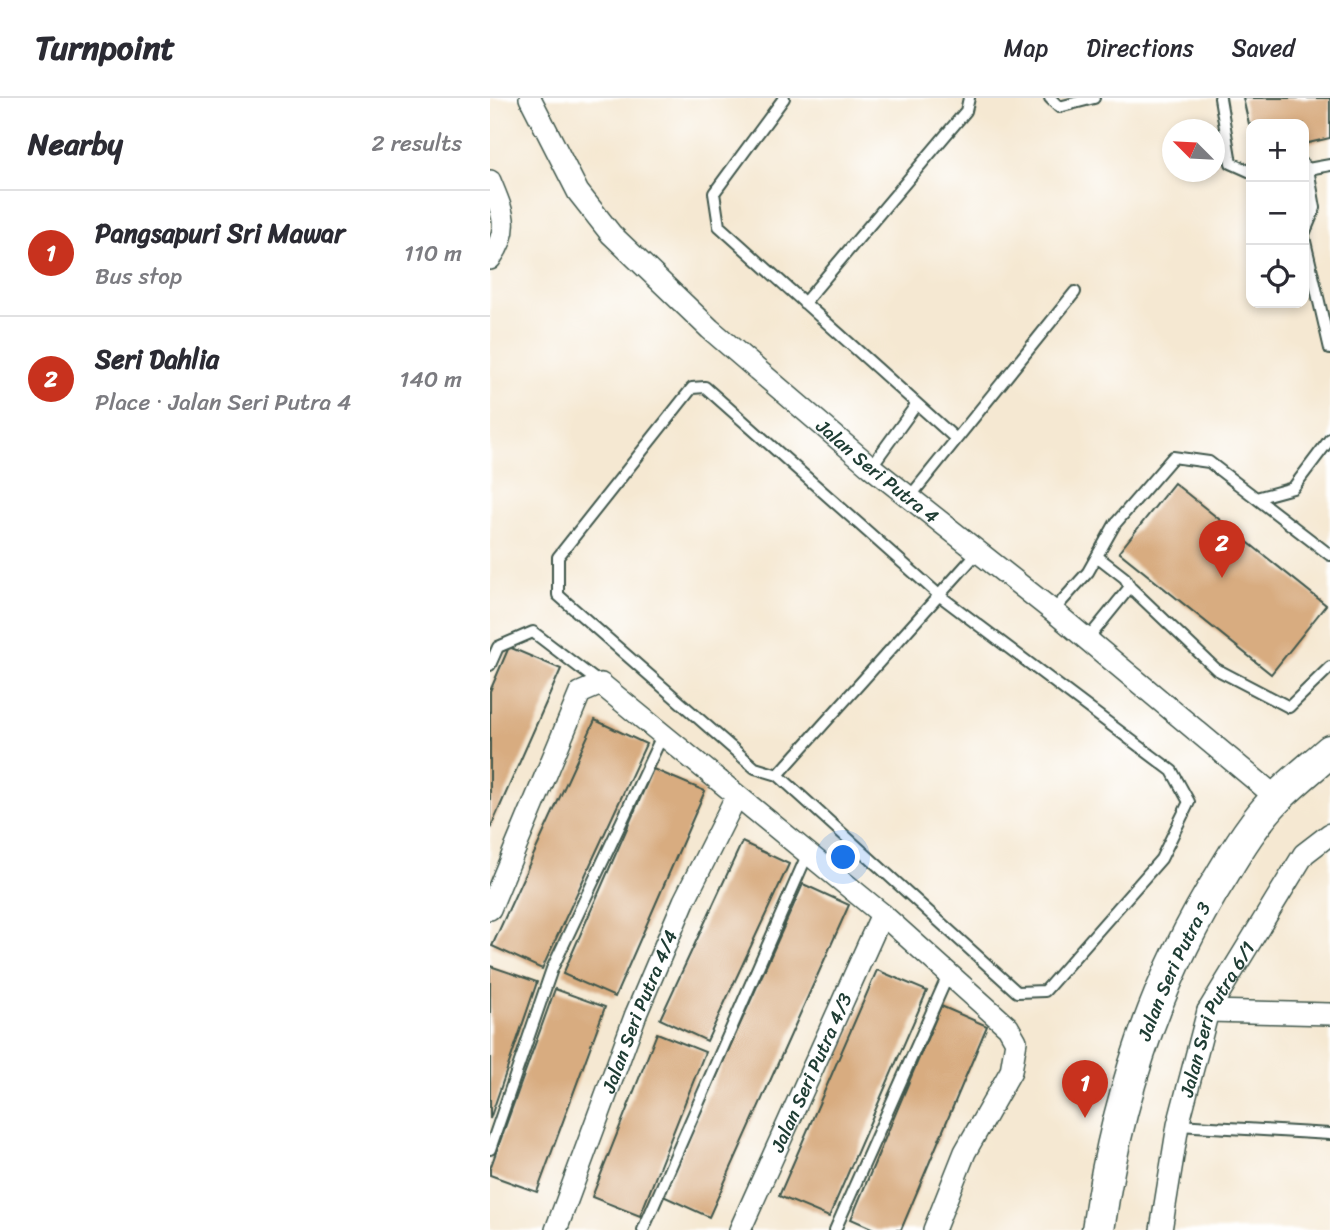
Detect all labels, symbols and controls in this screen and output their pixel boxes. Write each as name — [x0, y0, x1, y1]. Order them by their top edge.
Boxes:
text: Turnpoint — [35, 19, 175, 77]
text: Map — [1004, 27, 1048, 69]
text: Directions — [1086, 27, 1194, 69]
text: Saved — [1232, 27, 1295, 69]
text: Nearby — [28, 117, 123, 171]
north arrow — [1162, 119, 1225, 182]
map controls — [1246, 119, 1309, 308]
button: + — [1246, 119, 1309, 182]
text: 2 results — [371, 123, 462, 164]
button: − — [1246, 182, 1309, 245]
text: Pangsapuri Sri Mawar — [95, 210, 345, 256]
text: 1 — [46, 233, 56, 274]
text: 110 m — [404, 233, 462, 274]
button: locate — [1246, 245, 1309, 308]
text: Bus stop — [95, 256, 182, 297]
text: Seri Dahlia — [95, 336, 219, 382]
text: 2 — [44, 359, 58, 400]
text: 140 m — [400, 359, 462, 400]
text: Place · Jalan Seri Putra 4 — [95, 382, 351, 423]
street label: Jalan Seri Putra 4 — [808, 410, 946, 532]
pin: 2 — [1199, 520, 1245, 578]
your location — [826, 840, 860, 874]
street label: Jalan Seri Putra 3 — [1128, 895, 1220, 1046]
street label: Jalan Seri Putra 4/4 — [592, 925, 687, 1098]
street label: Jalan Seri Putra 6/1 — [1170, 935, 1264, 1102]
street label: Jalan Seri Putra 4/3 — [761, 987, 862, 1158]
pin: 1 — [1062, 1060, 1108, 1118]

